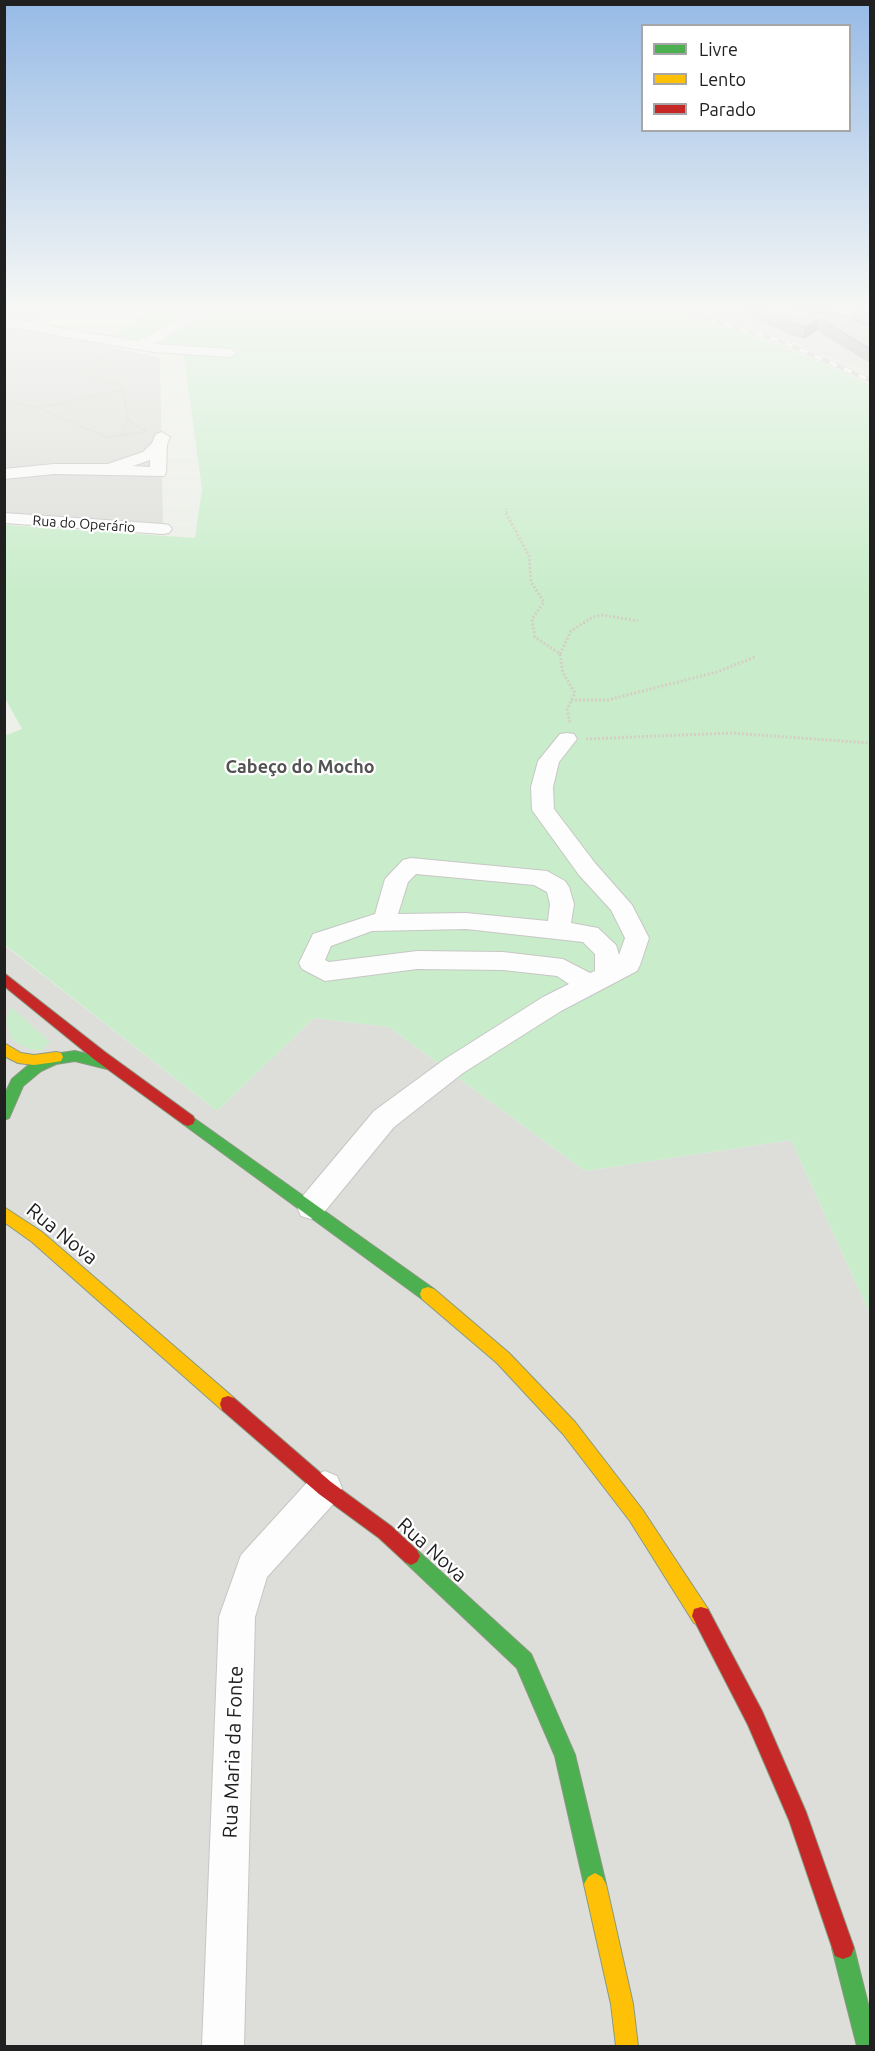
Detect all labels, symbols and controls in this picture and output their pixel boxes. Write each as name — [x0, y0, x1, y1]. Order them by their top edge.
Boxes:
legend — [641, 24, 851, 132]
text: Livre — [699, 39, 738, 59]
text: Lento — [699, 69, 746, 89]
text: Parado — [699, 99, 756, 119]
street label: Rua do Operário — [32, 512, 136, 536]
district label: Cabeço do Mocho — [225, 756, 375, 778]
street label: Rua Nova — [22, 1198, 102, 1270]
street label: Rua Nova — [392, 1513, 472, 1587]
street label: Rua Maria da Fonte — [218, 1665, 248, 1839]

